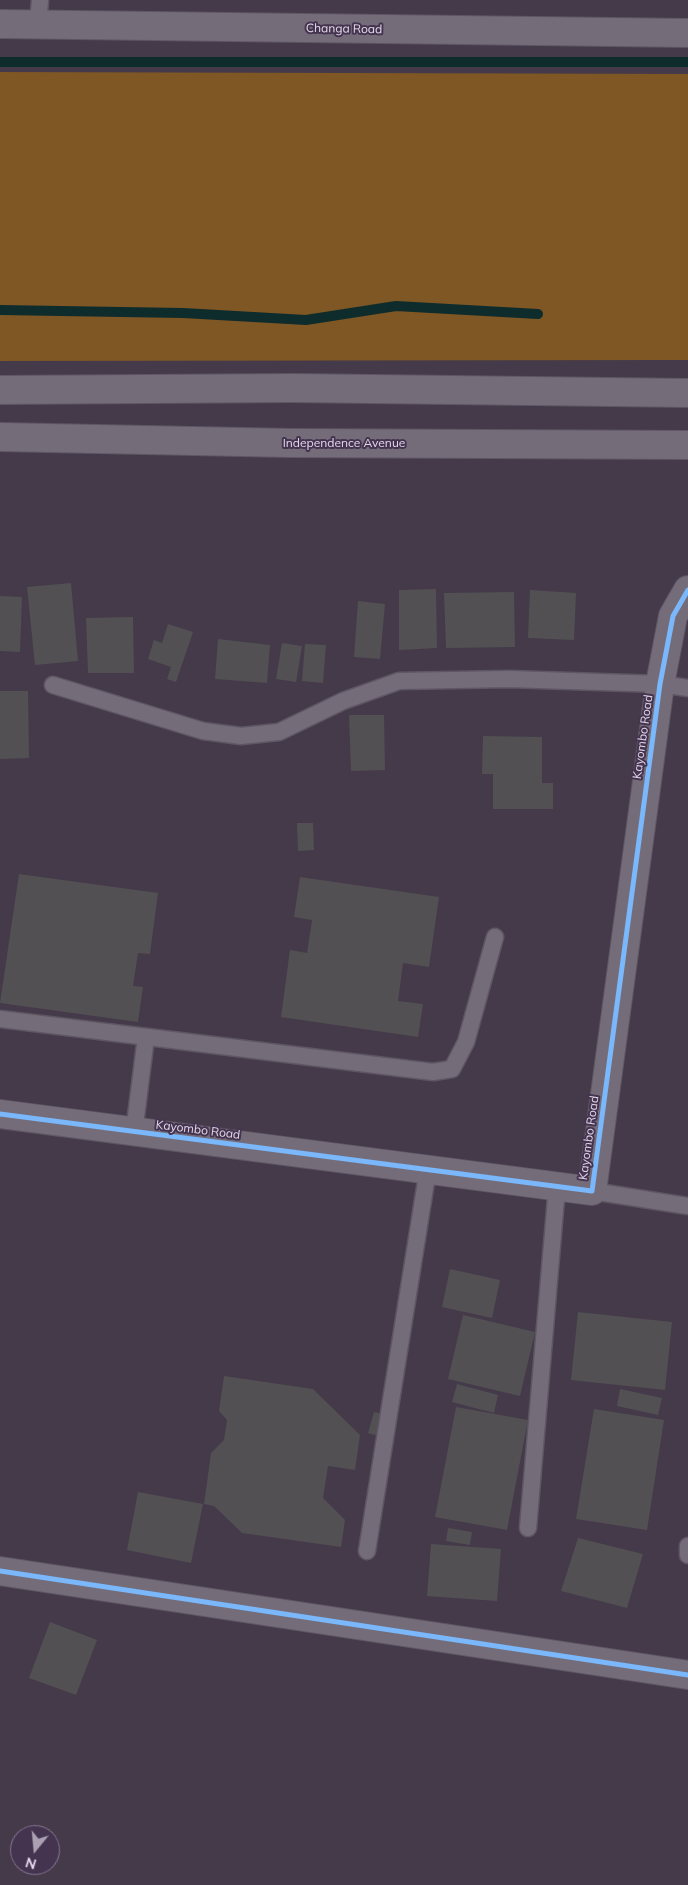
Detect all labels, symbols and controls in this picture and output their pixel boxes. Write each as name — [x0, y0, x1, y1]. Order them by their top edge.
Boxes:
street label: Changa Road — [306, 21, 382, 37]
street label: Independence Avenue — [283, 436, 405, 450]
street label: Kayombo Road — [630, 694, 656, 780]
street label: Kayombo Road — [576, 1095, 602, 1181]
street label: Kayombo Road — [155, 1118, 241, 1142]
north arrow — [10, 1825, 60, 1875]
text: N — [23, 1853, 39, 1874]

